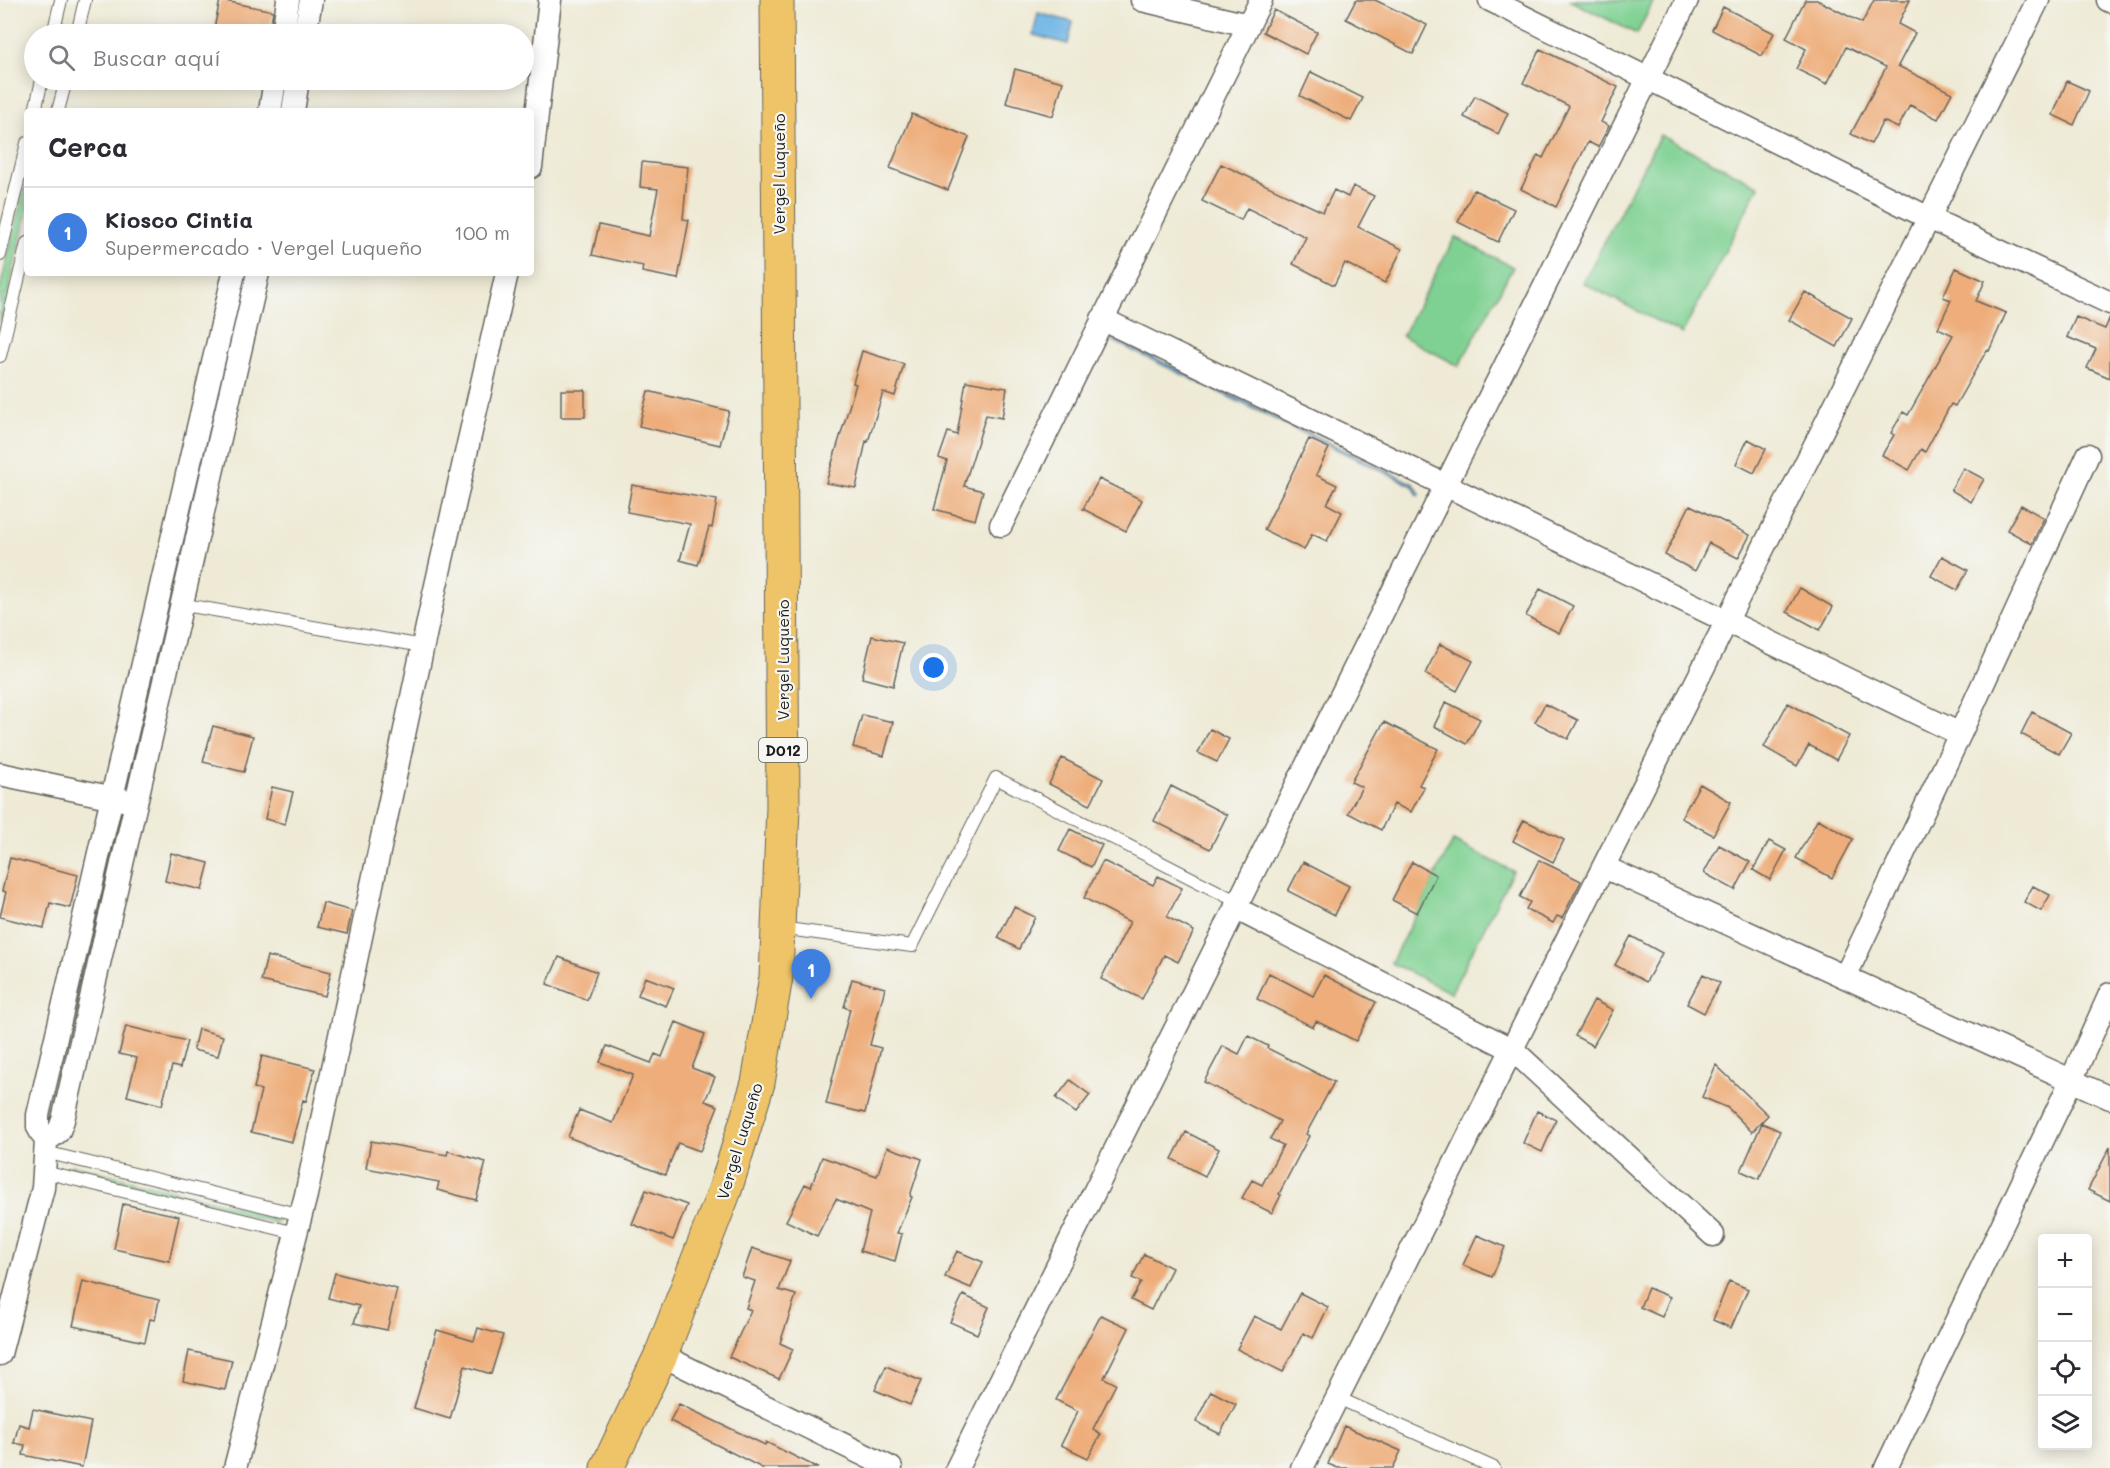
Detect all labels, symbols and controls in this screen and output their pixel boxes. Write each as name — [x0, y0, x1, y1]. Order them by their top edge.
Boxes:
search box — [24, 24, 534, 90]
icon: search — [45, 41, 78, 74]
text: Buscar aquí — [93, 43, 221, 72]
street label: Vergel Luqueño — [768, 114, 789, 234]
text: Cerca — [48, 130, 128, 164]
text: Kiosco Cintia — [105, 205, 253, 234]
text: 1 — [63, 219, 72, 245]
text: 100 m — [454, 219, 510, 245]
text: Supermercado · Vergel Luqueño — [105, 234, 422, 260]
street label: Vergel Luqueño — [772, 600, 793, 720]
your location — [919, 653, 948, 682]
road number: D012 — [759, 738, 807, 762]
pin: 1 — [792, 950, 830, 999]
street label: Vergel Luqueño — [711, 1080, 767, 1202]
map controls — [2038, 1234, 2092, 1450]
button: + — [2038, 1234, 2092, 1288]
button: − — [2038, 1288, 2092, 1342]
button: locate — [2038, 1342, 2092, 1396]
button: layers — [2038, 1396, 2092, 1450]

